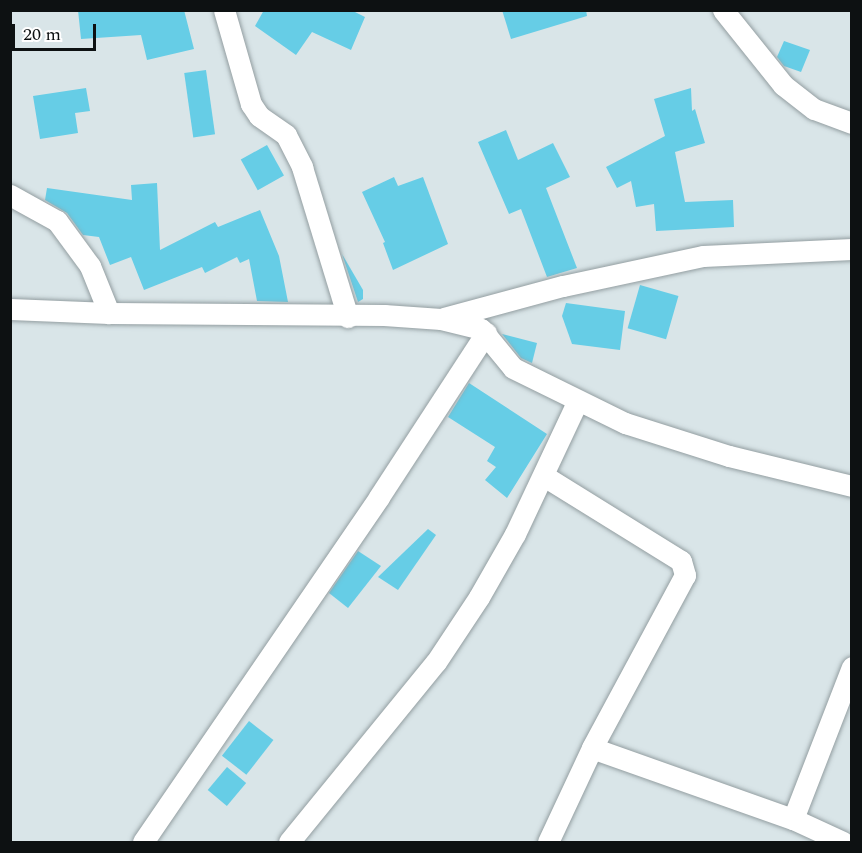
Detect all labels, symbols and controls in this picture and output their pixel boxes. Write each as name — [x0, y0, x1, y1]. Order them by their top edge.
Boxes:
scale bar — [15, 12, 99, 50]
text: 20 m — [23, 21, 61, 48]

